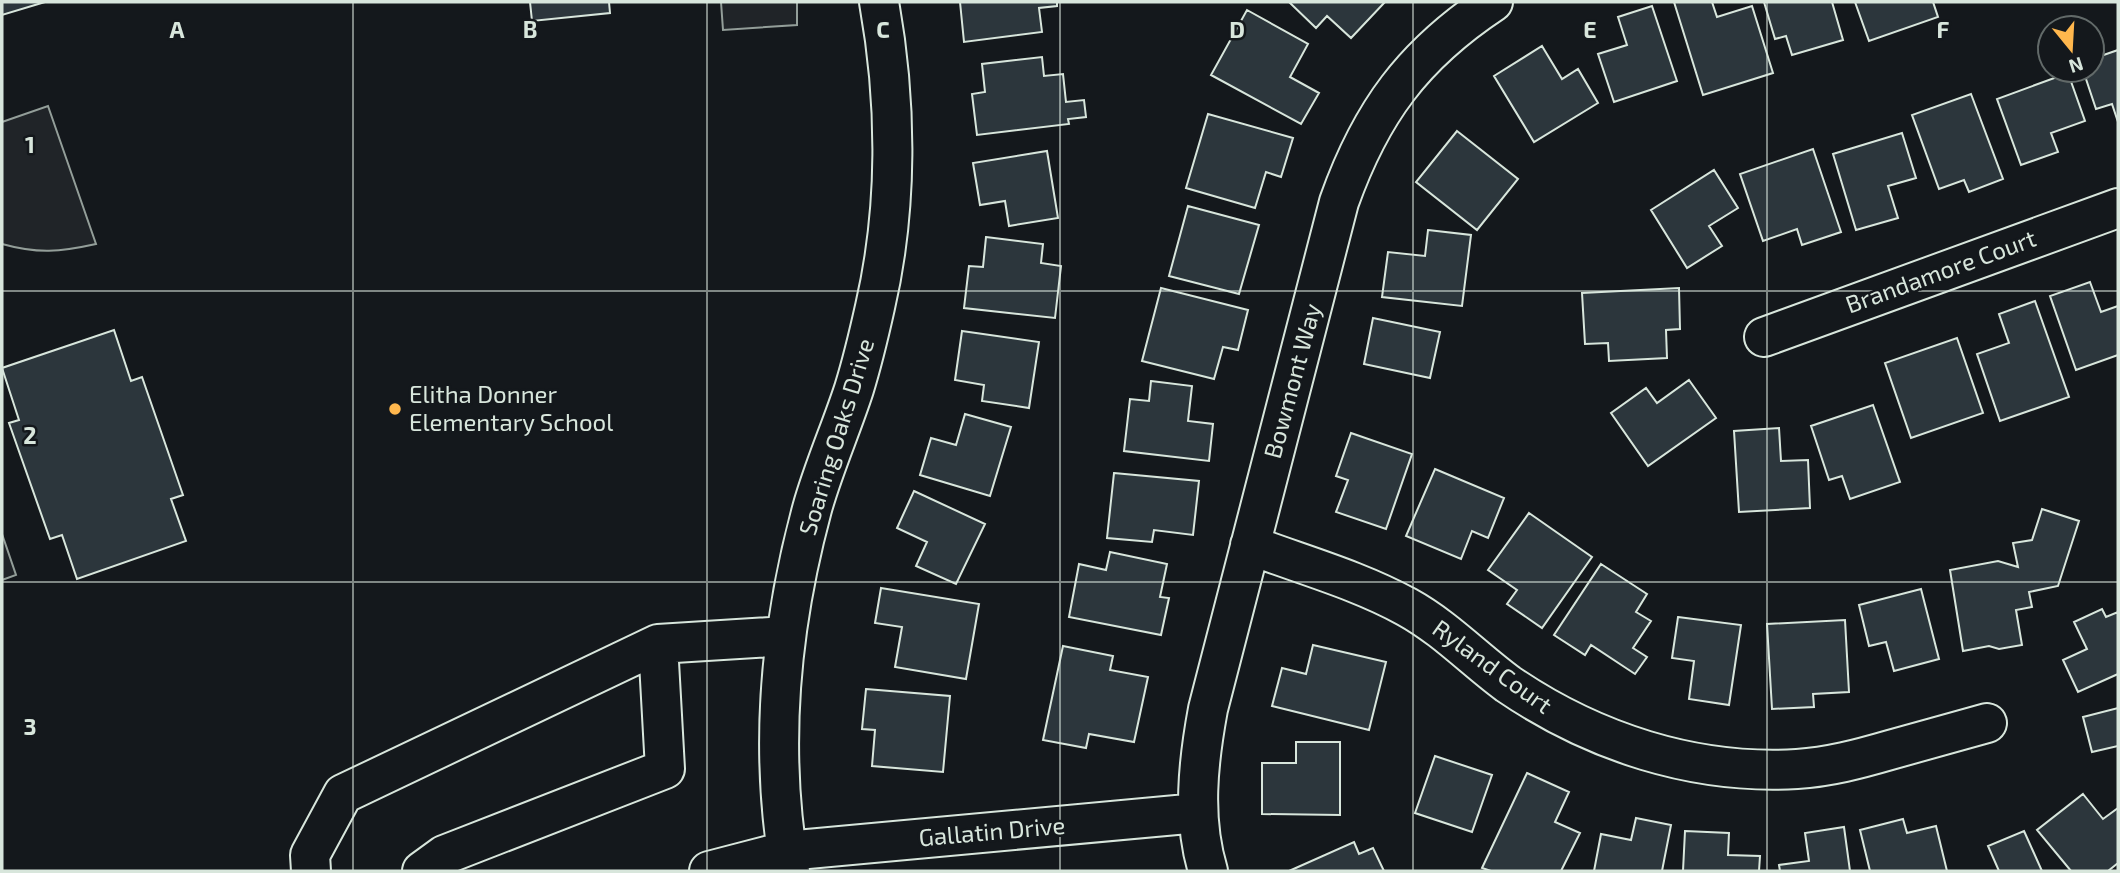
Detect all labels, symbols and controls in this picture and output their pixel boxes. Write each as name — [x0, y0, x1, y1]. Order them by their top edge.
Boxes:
north arrow — [2036, 14, 2106, 84]
text: A — [169, 15, 185, 43]
text: B — [523, 15, 537, 43]
text: C — [876, 15, 890, 43]
text: D — [1229, 15, 1245, 43]
text: E — [1583, 15, 1597, 43]
text: F — [1937, 15, 1950, 43]
text: N — [2066, 53, 2086, 79]
text: 1 — [25, 130, 35, 158]
street label: Brandamore Court — [1841, 223, 2040, 319]
street label: Bowmont Way — [1257, 300, 1326, 461]
street label: Soaring Oaks Drive — [792, 335, 879, 539]
place label: Elitha Donner Elementary School — [409, 379, 613, 436]
marker: Elitha Donner Elementary School — [387, 401, 403, 417]
text: 2 — [23, 421, 37, 449]
street label: Ryland Court — [1427, 613, 1558, 719]
text: 3 — [23, 712, 37, 740]
street label: Gallatin Drive — [917, 810, 1066, 851]

